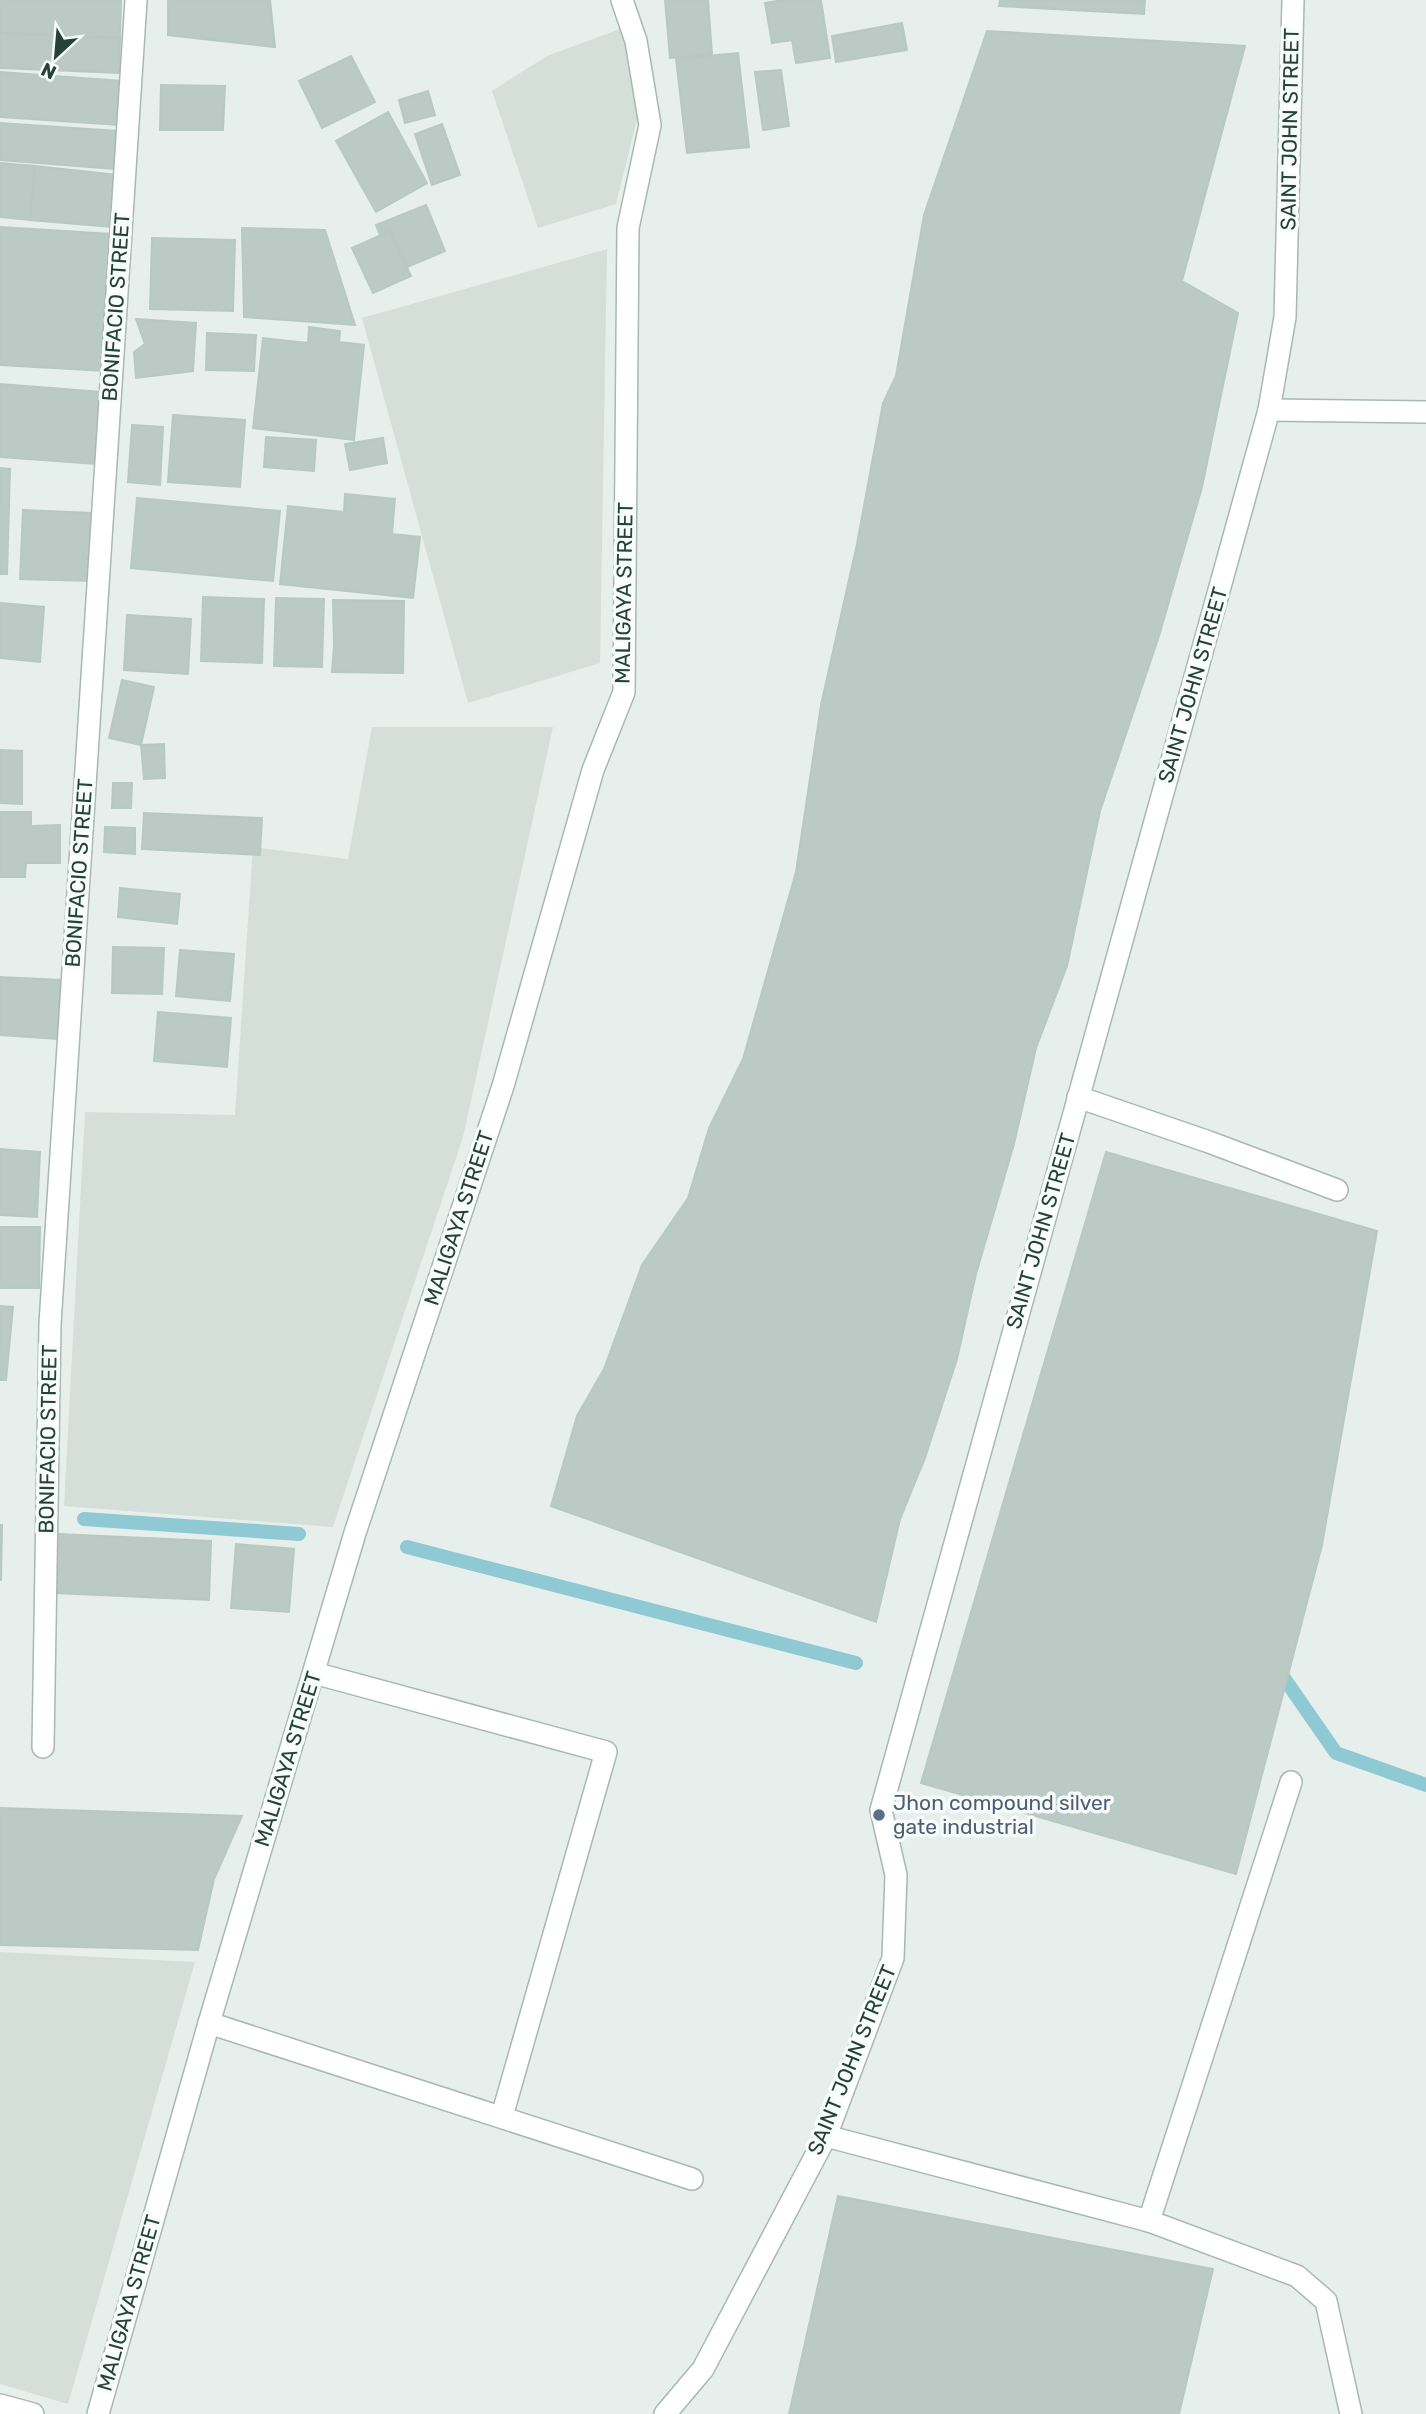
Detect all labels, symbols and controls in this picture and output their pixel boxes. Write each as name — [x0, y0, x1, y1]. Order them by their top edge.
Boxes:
north arrow — [21, 21, 91, 91]
street label: SAINT JOHN STREET — [1275, 27, 1304, 231]
text: N — [38, 57, 60, 84]
street label: BONIFACIO STREET — [96, 212, 135, 402]
street label: MALIGAYA STREET — [609, 502, 638, 684]
street label: SAINT JOHN STREET — [1153, 584, 1232, 786]
street label: BONIFACIO STREET — [59, 778, 98, 968]
street label: MALIGAYA STREET — [419, 1127, 499, 1308]
street label: SAINT JOHN STREET — [1001, 1130, 1080, 1332]
street label: BONIFACIO STREET — [33, 1344, 62, 1534]
street label: MALIGAYA STREET — [249, 1668, 326, 1850]
place label: Jhon compound silver gate industrial — [893, 1790, 1111, 1839]
marker: Jhon compound silver gate industrial — [871, 1807, 887, 1823]
street label: SAINT JOHN STREET — [802, 1961, 901, 2158]
street label: MALIGAYA STREET — [91, 2212, 166, 2394]

